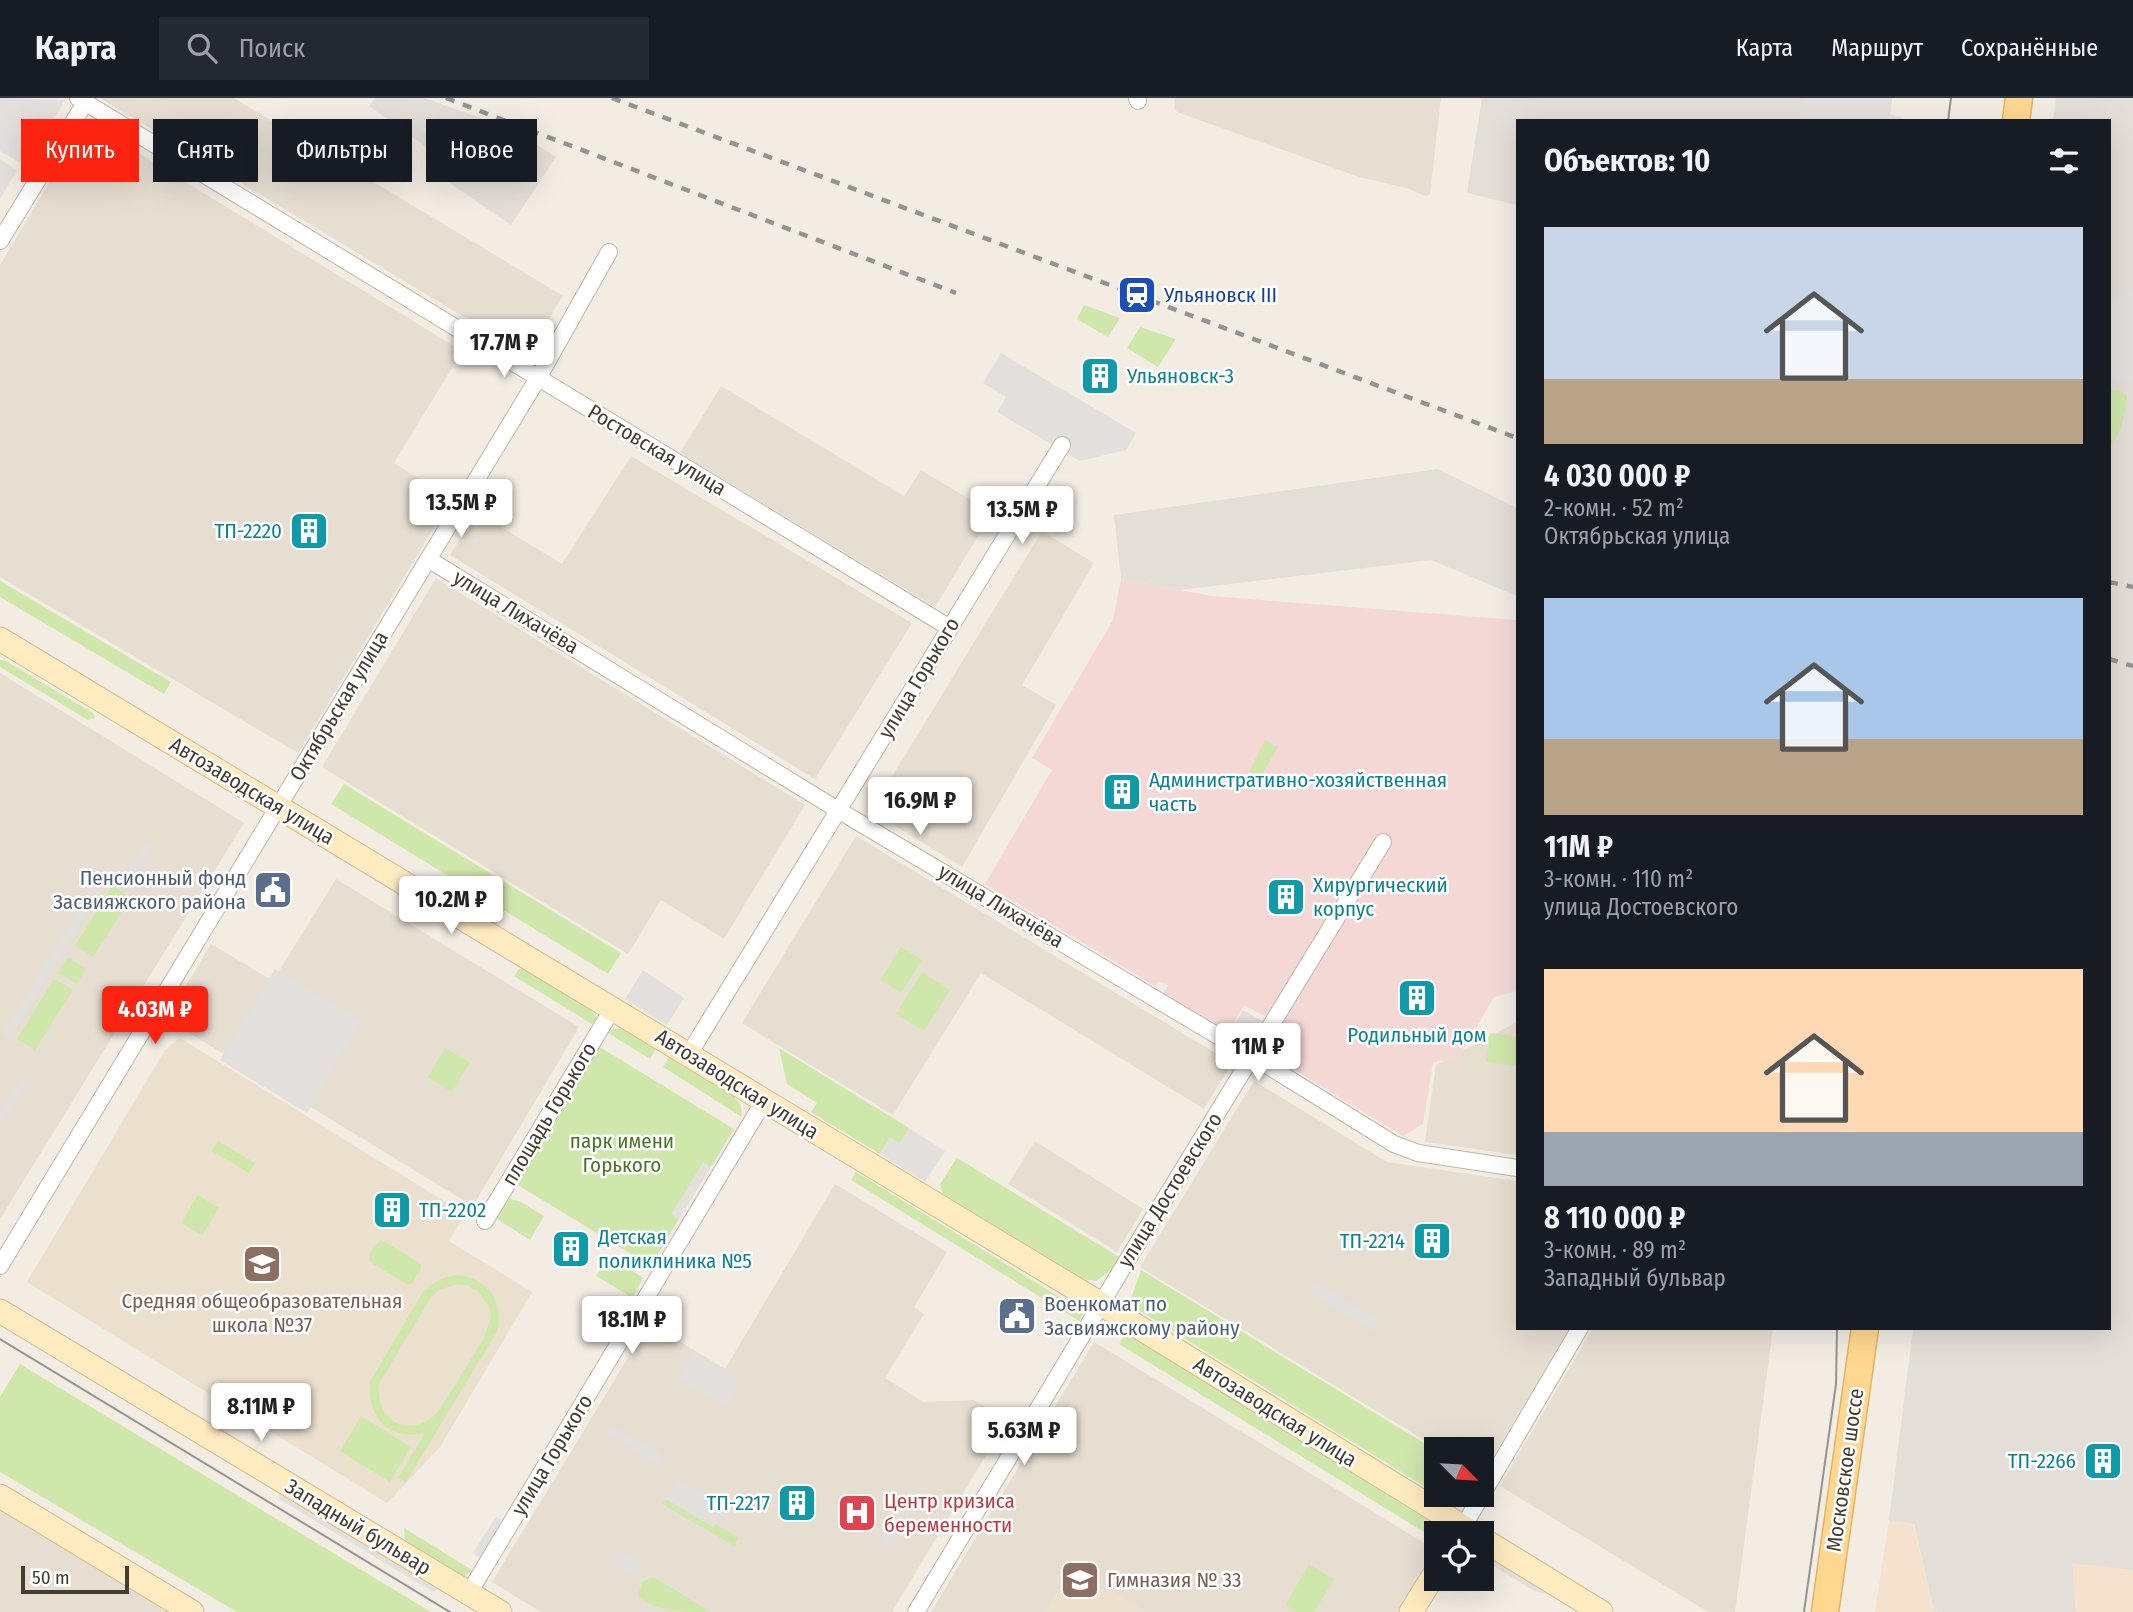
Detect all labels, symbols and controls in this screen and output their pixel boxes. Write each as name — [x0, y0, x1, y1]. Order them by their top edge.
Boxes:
search box — [159, 17, 649, 80]
text: Карта — [35, 28, 117, 68]
icon: search — [183, 29, 221, 67]
text: Поиск — [239, 33, 305, 64]
text: Карта — [1736, 34, 1793, 62]
text: Маршрут — [1831, 34, 1923, 62]
text: Сохранённые — [1961, 34, 2098, 62]
chip: Купить — [21, 119, 139, 182]
chip: Снять — [153, 119, 258, 182]
chip: Фильтры — [272, 119, 412, 182]
chip: Новое — [426, 119, 537, 182]
icon: filters — [2045, 142, 2083, 180]
text: Объектов: 10 — [1544, 143, 1711, 179]
icon: home — [1751, 273, 1877, 399]
station icon: Ульяновск III — [1116, 274, 1158, 316]
place label: Ульяновск III — [1163, 282, 1277, 308]
pin: 17.7M ₽ — [439, 320, 569, 379]
text: 17.7M ₽ — [470, 328, 538, 356]
building icon: Ульяновск-3 — [1079, 355, 1121, 397]
place label: Ульяновск-3 — [1126, 363, 1234, 389]
street label: Ростовская улица — [583, 399, 731, 501]
text: 4 030 000 ₽ — [1544, 458, 1690, 494]
pin: 13.5M ₽ — [396, 480, 526, 539]
pin: 13.5M ₽ — [957, 486, 1087, 546]
text: 13.5M ₽ — [425, 488, 497, 516]
text: 2-комн. · 52 m² — [1544, 494, 1684, 522]
text: 13.5M ₽ — [986, 495, 1058, 523]
building icon: ТП-2220 — [288, 510, 330, 552]
place label: ТП-2220 — [214, 518, 282, 544]
text: Октябрьская улица — [1544, 522, 1730, 550]
street label: улица Лихачёва — [449, 564, 583, 660]
street label: улица Горького — [873, 613, 965, 743]
street label: Октябрьская улица — [284, 626, 394, 786]
icon: home — [1751, 644, 1877, 770]
street label: Автозаводская улица — [165, 732, 339, 850]
place label: Административно-хозяйственная часть — [1149, 767, 1447, 817]
building icon: Административно-хозяйственная часть — [1101, 771, 1143, 813]
pin: 16.9M ₽ — [855, 778, 985, 837]
text: 16.9M ₽ — [884, 786, 956, 814]
text: 11M ₽ — [1544, 829, 1613, 865]
street label: улица Лихачёва — [934, 858, 1068, 954]
place label: Пенсионный фонд Засвияжского района — [53, 865, 246, 915]
text: 3-комн. · 110 m² — [1544, 865, 1693, 893]
public building icon: Пенсионный фонд Засвияжского района — [252, 869, 294, 911]
place label: Хирургический корпус — [1313, 872, 1448, 922]
pin: 10.2M ₽ — [386, 876, 516, 936]
building icon: Хирургический корпус — [1265, 876, 1307, 918]
text: 10.2M ₽ — [415, 885, 487, 913]
text: улица Достоевского — [1544, 893, 1738, 921]
building icon: Родильный дом — [1396, 977, 1438, 1019]
pin: 4.03M ₽ — [90, 986, 220, 1046]
text: 4.03M ₽ — [118, 995, 192, 1023]
icon: home — [1751, 1015, 1877, 1141]
place label: Родильный дом — [1347, 1022, 1487, 1048]
street label: Автозаводская улица — [651, 1023, 823, 1145]
pin: 11M ₽ — [1209, 1024, 1307, 1083]
text: 11M ₽ — [1232, 1032, 1284, 1060]
street label: площадь Горького — [496, 1038, 602, 1190]
street label: улица Достоевского — [1112, 1108, 1228, 1272]
park label: парк имени Горького — [570, 1128, 674, 1178]
building icon: ТП-2202 — [371, 1189, 413, 1231]
place label: ТП-2202 — [419, 1197, 486, 1223]
text: 8 110 000 ₽ — [1544, 1200, 1685, 1236]
building icon: ТП-2214 — [1411, 1220, 1453, 1262]
place label: Детская поликлиника №5 — [597, 1224, 752, 1274]
building icon: Детская поликлиника №5 — [550, 1228, 592, 1270]
place label: ТП-2214 — [1340, 1228, 1405, 1254]
text: 3-комн. · 89 m² — [1544, 1236, 1686, 1264]
school or university icon: Средняя общеобразовательная школа №37 — [241, 1243, 283, 1285]
text: Западный бульвар — [1544, 1264, 1726, 1292]
place label: Средняя общеобразовательная школа №37 — [121, 1288, 403, 1338]
place label: Военкомат по Засвияжскому району — [1044, 1291, 1240, 1341]
public building icon: Военкомат по Засвияжскому району — [996, 1295, 1038, 1337]
pin: 18.1M ₽ — [567, 1296, 697, 1356]
text: 18.1M ₽ — [598, 1305, 666, 1333]
street label: Автозаводская улица — [1189, 1351, 1361, 1473]
pin: 8.11M ₽ — [196, 1384, 326, 1443]
street label: Московское шоссе — [1821, 1387, 1869, 1553]
street label: улица Горького — [506, 1390, 598, 1520]
text: 8.11M ₽ — [227, 1392, 295, 1420]
pin: 5.63M ₽ — [959, 1408, 1089, 1467]
text: 5.63M ₽ — [988, 1416, 1060, 1444]
north arrow — [1424, 1437, 1494, 1507]
map controls — [1424, 1437, 1494, 1591]
building icon: ТП-2266 — [2082, 1440, 2124, 1482]
place label: ТП-2266 — [2008, 1448, 2076, 1474]
street label: Западный бульвар — [280, 1473, 436, 1581]
building icon: ТП-2217 — [776, 1482, 818, 1524]
place label: Центр кризиса беременности — [884, 1488, 1015, 1538]
place label: ТП-2217 — [706, 1490, 770, 1516]
hospital icon: Центр кризиса беременности — [836, 1492, 878, 1534]
button: locate — [1424, 1521, 1494, 1591]
school or university icon: Гимназия № 33 — [1059, 1559, 1101, 1601]
scale bar — [21, 1563, 130, 1595]
text: 50 m — [32, 1566, 70, 1589]
place label: Гимназия № 33 — [1107, 1567, 1241, 1593]

